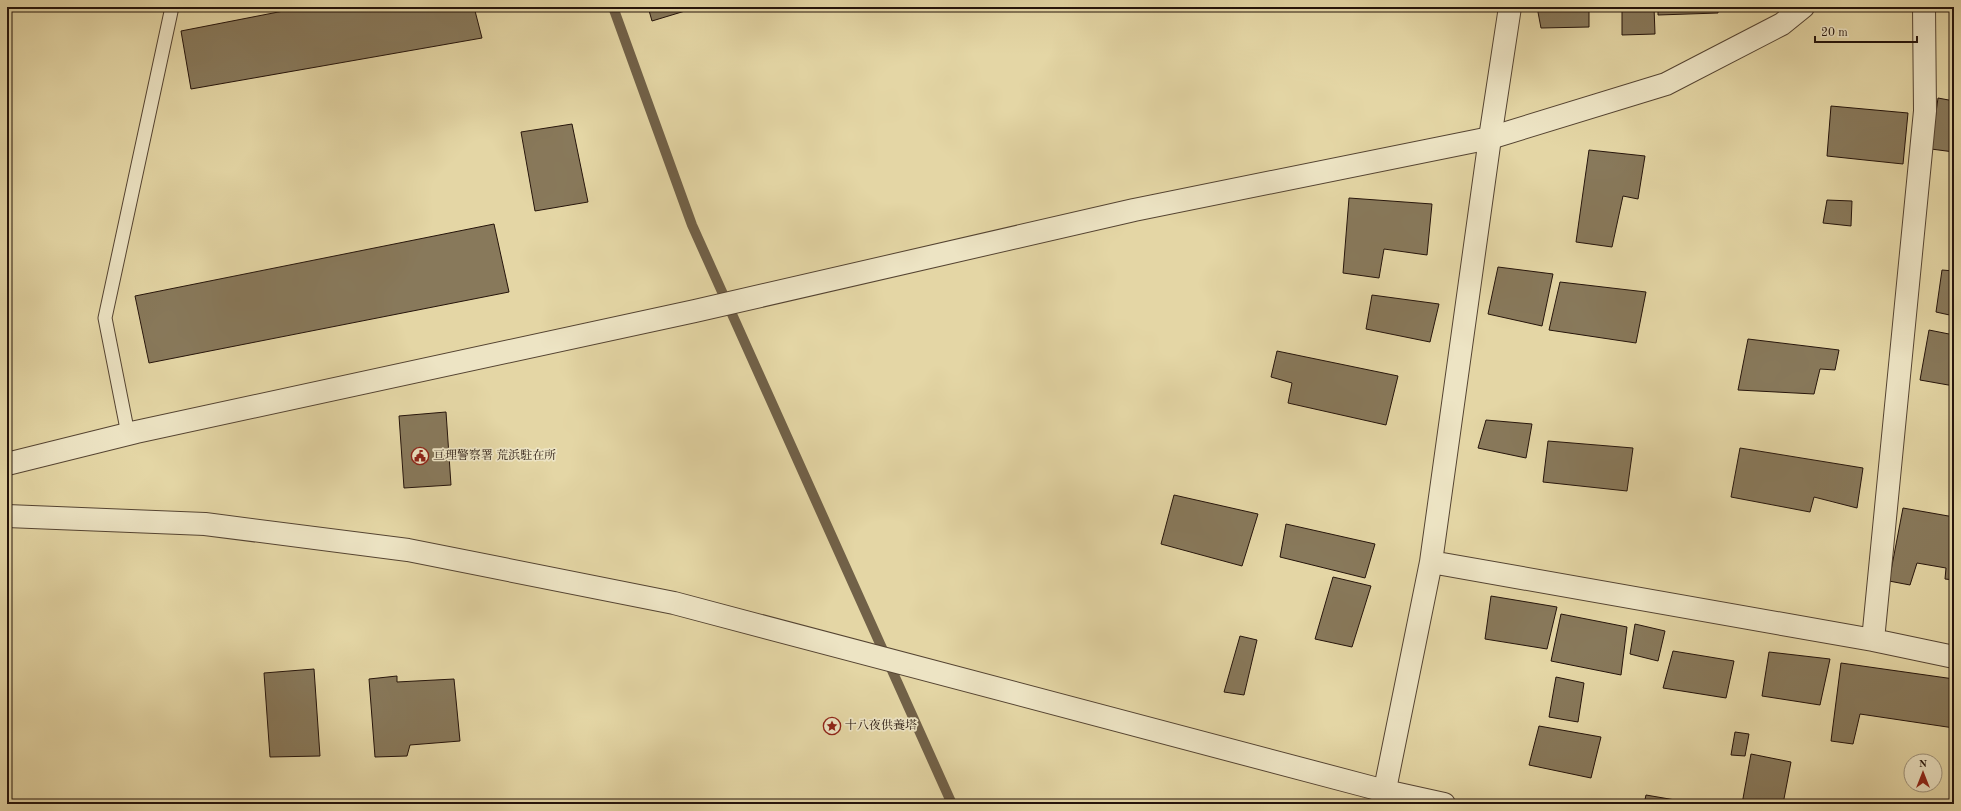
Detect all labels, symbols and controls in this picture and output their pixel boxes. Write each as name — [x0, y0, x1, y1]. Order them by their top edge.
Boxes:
scale bar — [1815, 18, 1917, 44]
text: 20 m — [1821, 27, 1848, 39]
public building icon: 亘理警察署 荒浜駐在所 — [410, 446, 430, 466]
place label: 亘理警察署 荒浜駐在所 — [433, 448, 556, 462]
place icon: 十八夜供養塔 — [822, 716, 842, 736]
place label: 十八夜供養塔 — [845, 718, 917, 732]
north arrow — [1903, 753, 1943, 793]
text: N — [1919, 759, 1928, 770]

